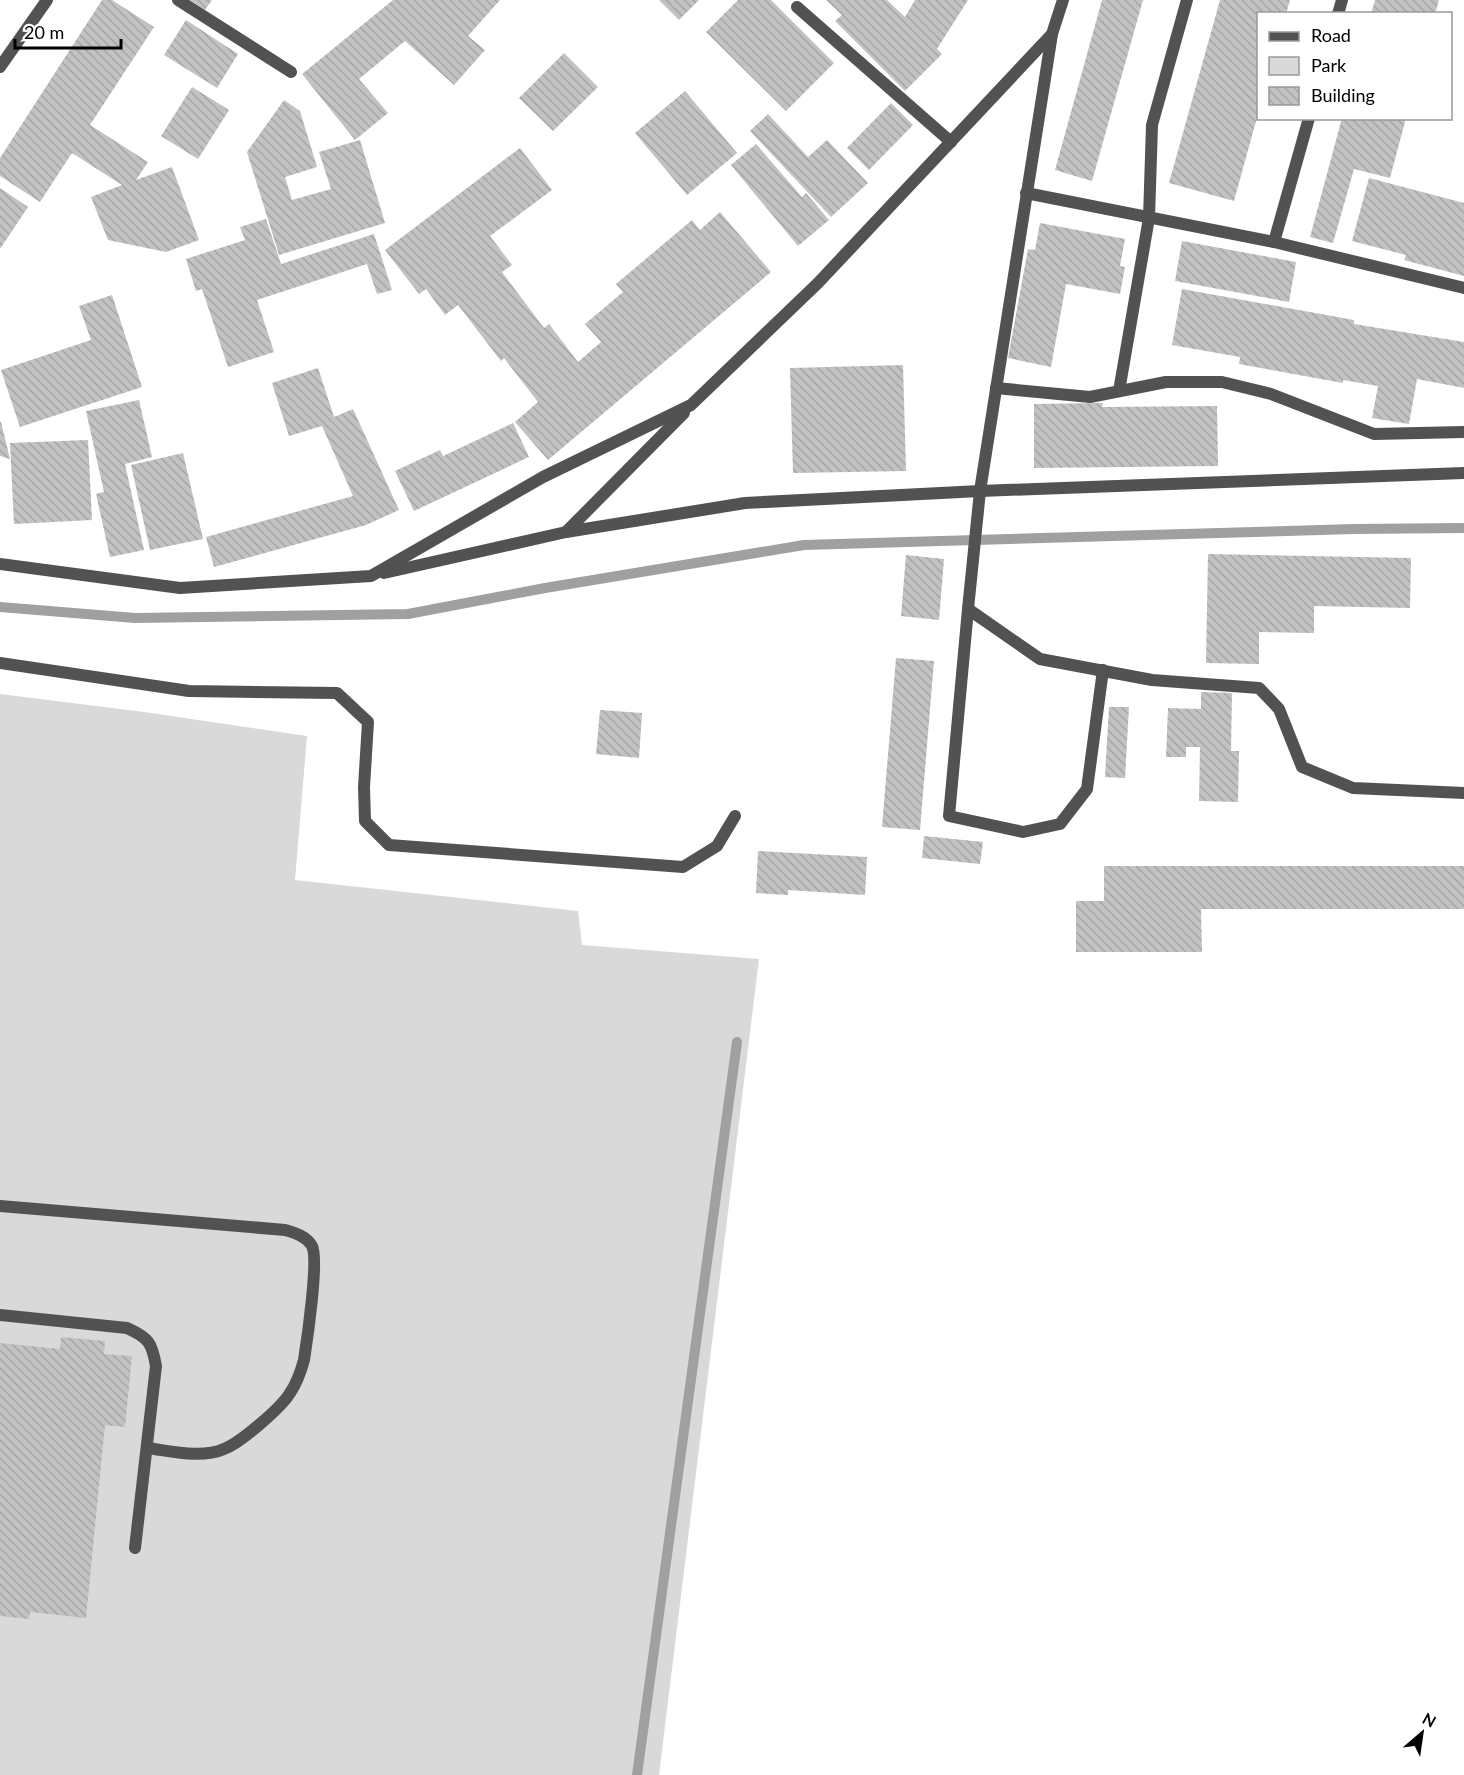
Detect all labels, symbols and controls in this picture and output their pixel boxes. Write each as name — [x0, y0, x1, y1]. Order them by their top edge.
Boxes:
scale bar — [15, 12, 122, 50]
legend — [1257, 12, 1452, 120]
text: 20 m — [24, 21, 64, 43]
text: Road — [1311, 24, 1351, 46]
text: Park — [1311, 54, 1347, 76]
text: Building — [1311, 84, 1375, 106]
north arrow — [1392, 1703, 1452, 1763]
text: N — [1420, 1708, 1440, 1731]

